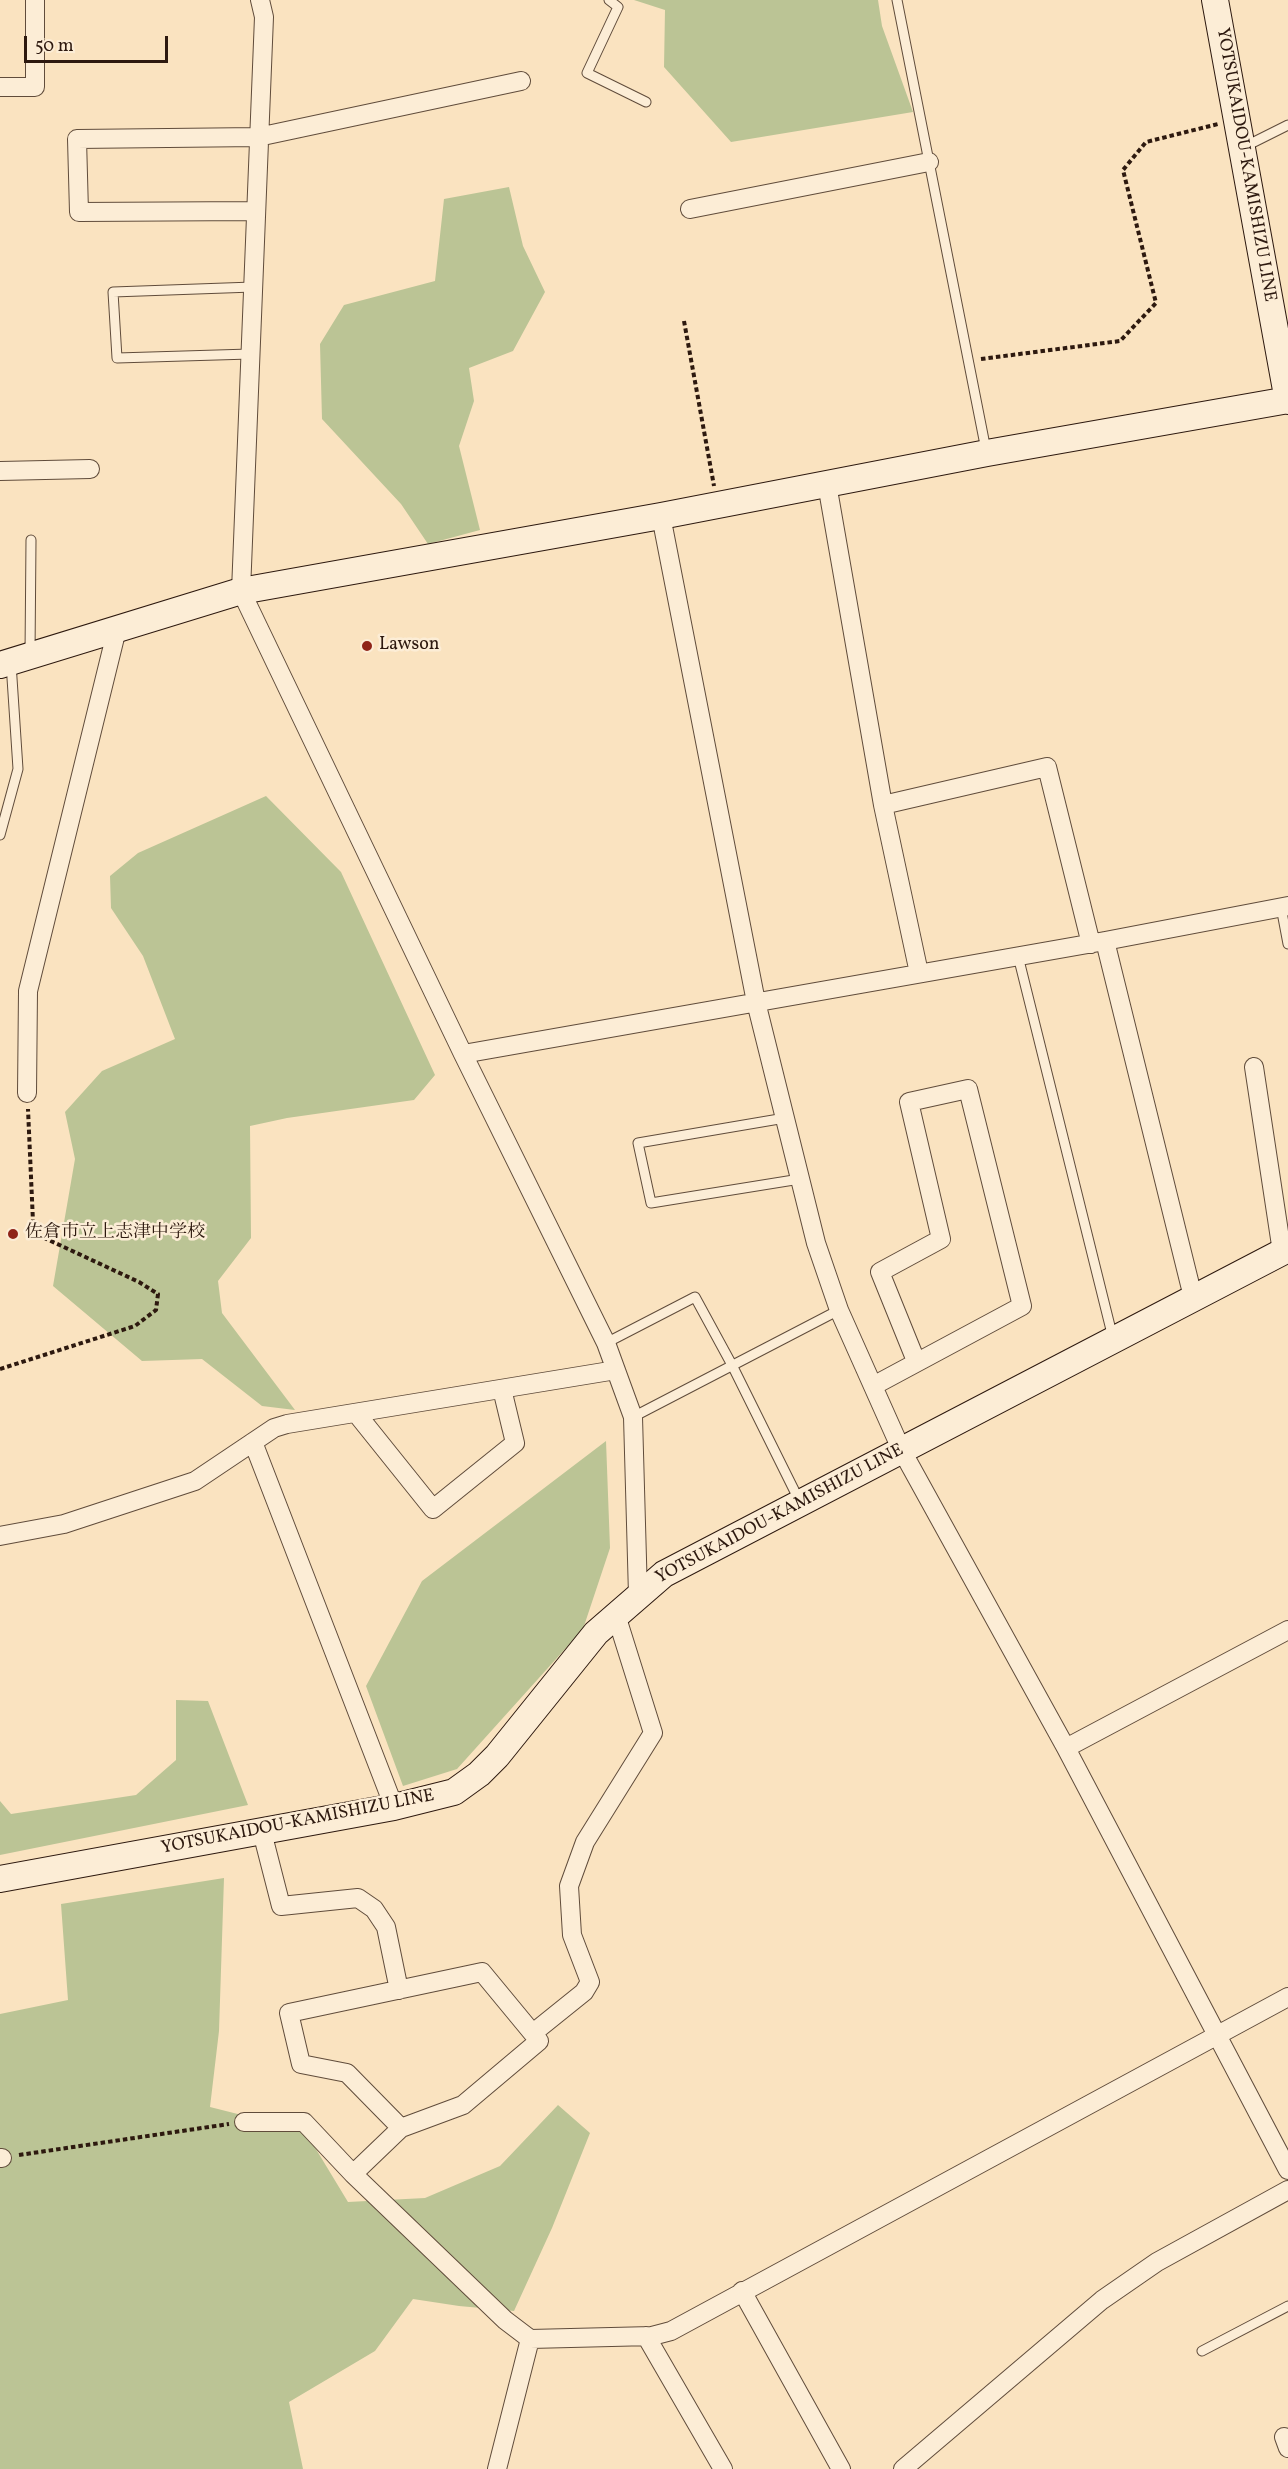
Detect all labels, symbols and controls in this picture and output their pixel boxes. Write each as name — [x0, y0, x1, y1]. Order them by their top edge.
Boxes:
scale bar — [27, 24, 171, 62]
street label: YOTSUKAIDOU-KAMISHIZU LINE — [1210, 26, 1280, 304]
text: 50 m — [35, 34, 74, 59]
place label: Lawson — [379, 635, 439, 657]
marker: Lawson — [360, 639, 374, 653]
place label: 佐倉市立上志津中学校 — [25, 1223, 205, 1245]
marker: 佐倉市立上志津中学校 — [6, 1227, 20, 1241]
street label: YOTSUKAIDOU-KAMISHIZU LINE — [652, 1440, 908, 1590]
street label: YOTSUKAIDOU-KAMISHIZU LINE — [160, 1786, 436, 1860]

